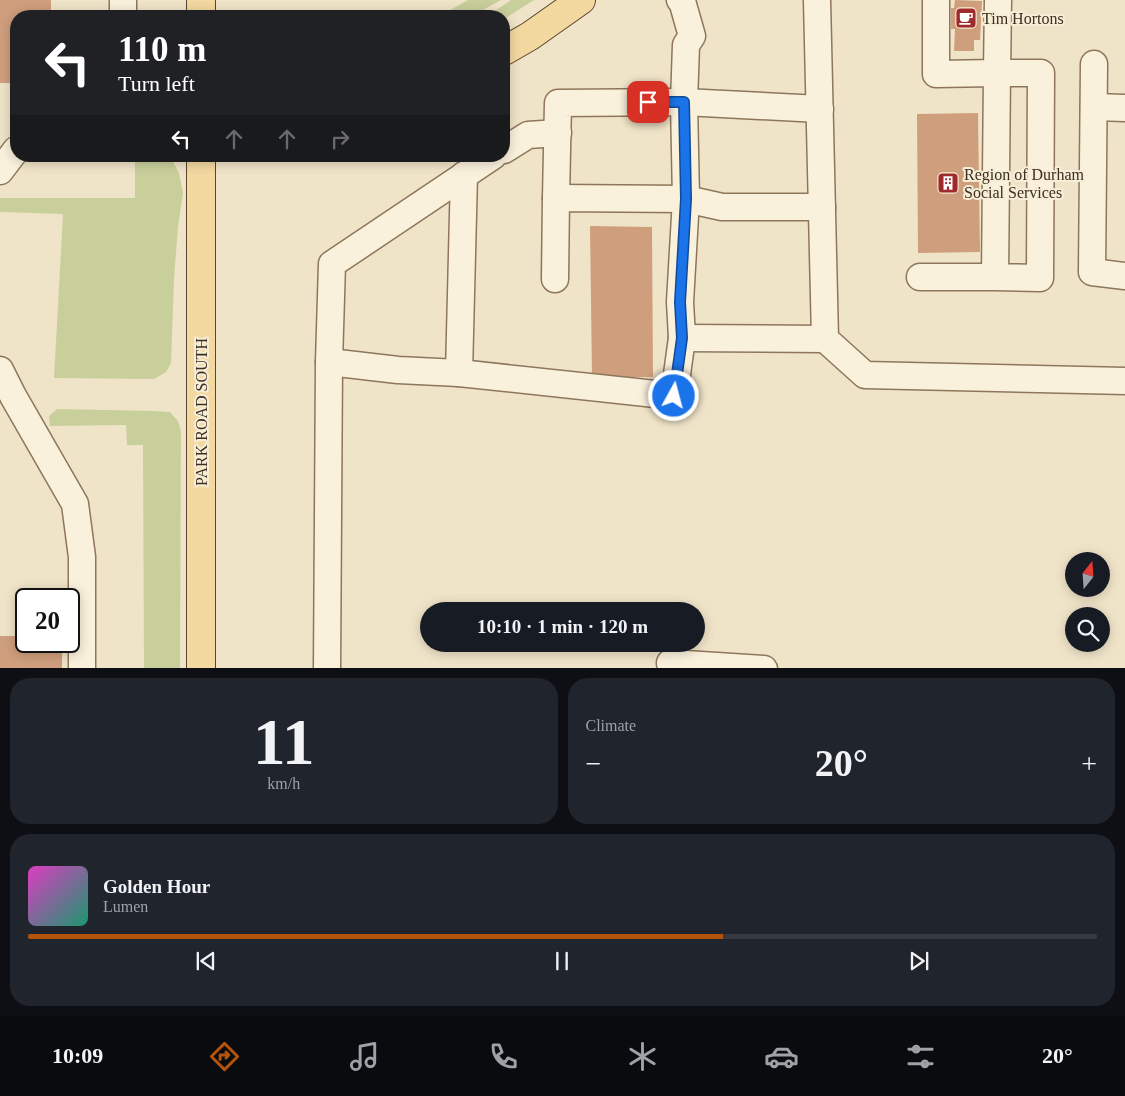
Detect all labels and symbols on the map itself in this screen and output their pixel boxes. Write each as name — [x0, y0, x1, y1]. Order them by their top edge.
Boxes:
cafe icon: Tim Hortons — [954, 6, 978, 30]
place label: Tim Hortons — [982, 10, 1064, 27]
pin — [627, 81, 669, 123]
place label: Region of Durham Social Services — [964, 166, 1085, 201]
building icon: Region of Durham Social Services — [936, 171, 960, 195]
street label: PARK ROAD SOUTH — [193, 338, 210, 486]
position arrow — [647, 369, 699, 421]
north arrow — [1065, 552, 1110, 598]
speed limit sign: 20 — [15, 588, 80, 653]

